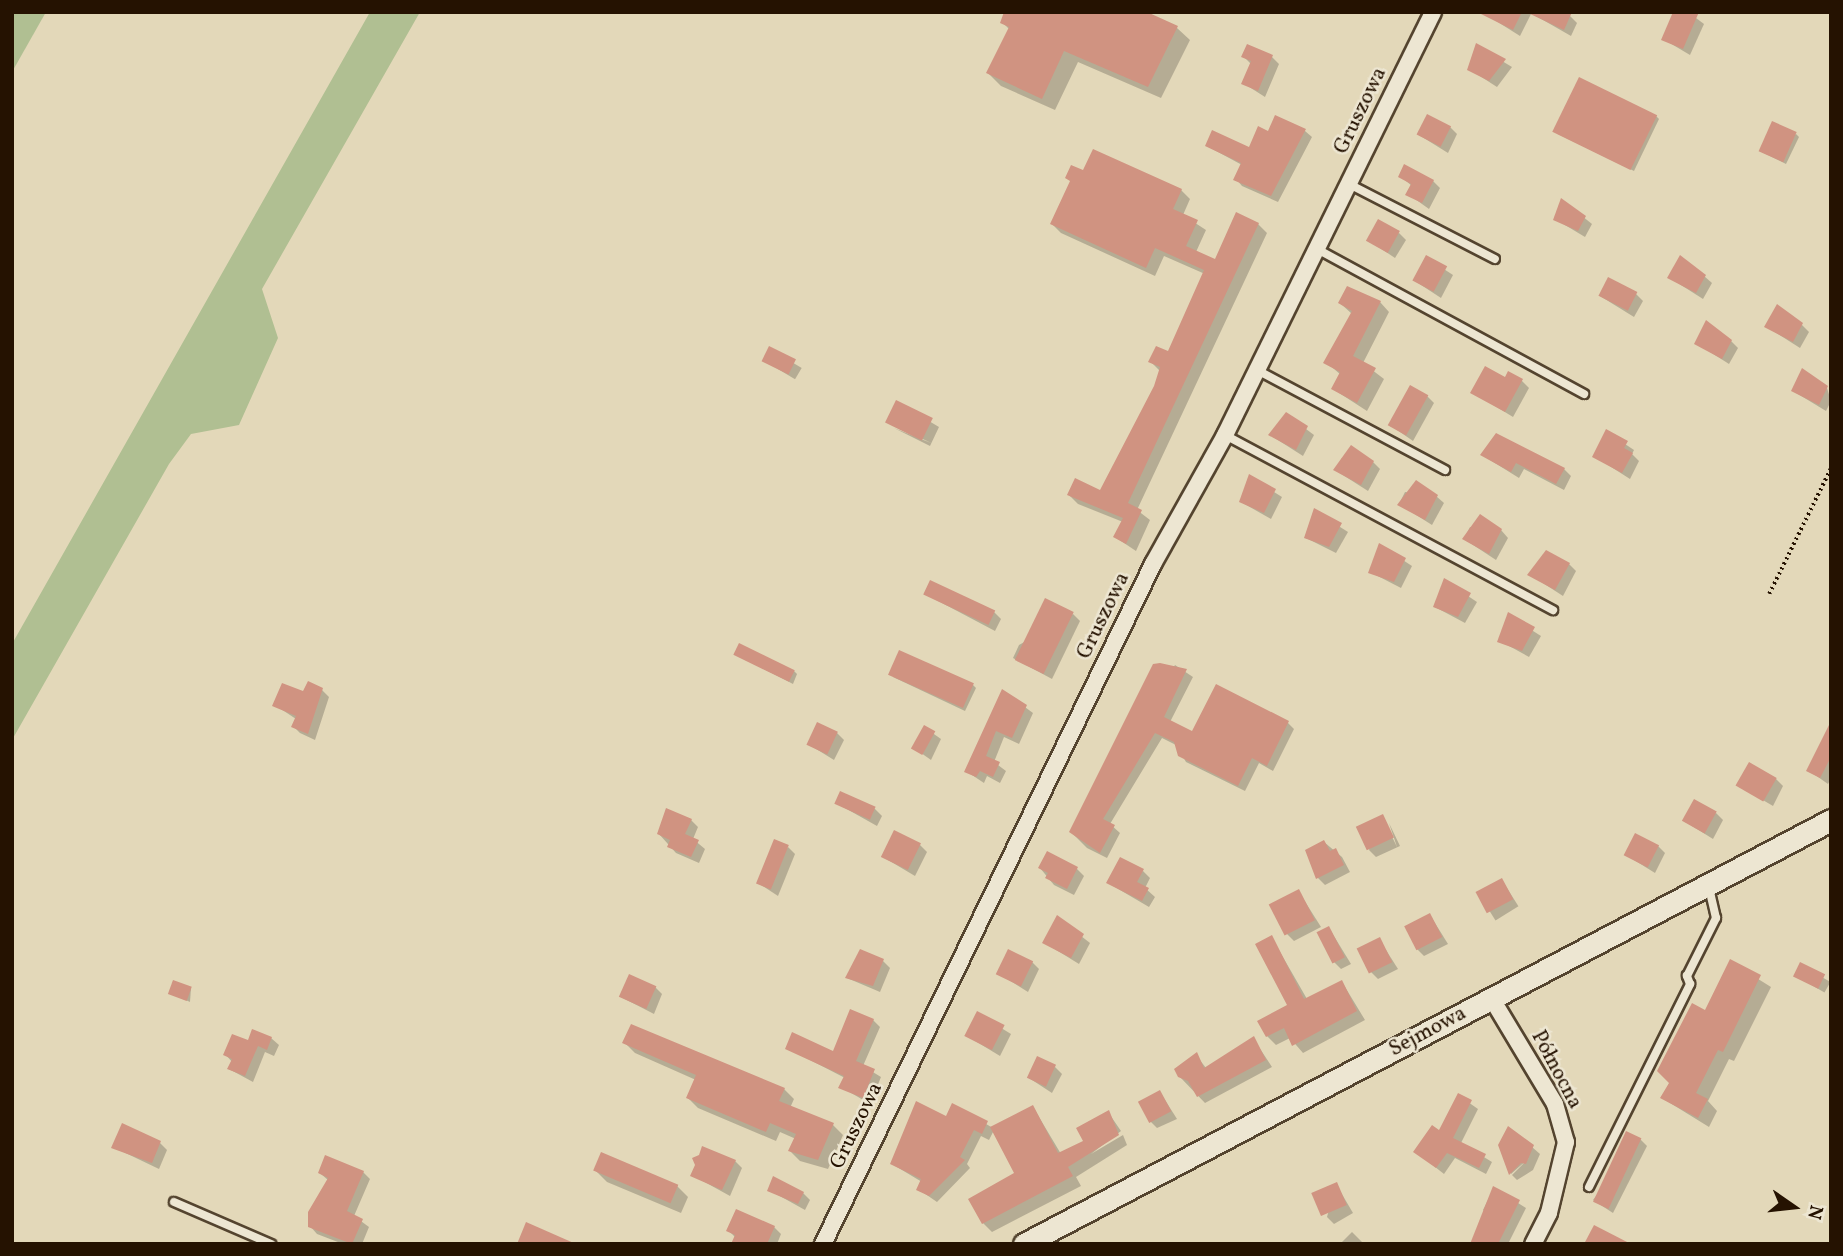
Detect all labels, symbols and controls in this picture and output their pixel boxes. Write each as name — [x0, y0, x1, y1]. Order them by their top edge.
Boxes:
street label: Gruszowa — [1329, 64, 1393, 158]
street label: Gruszowa — [1072, 569, 1136, 663]
street label: Sejmowa — [1385, 1001, 1471, 1063]
street label: Północna — [1525, 1027, 1587, 1113]
street label: Gruszowa — [825, 1079, 889, 1173]
north arrow — [1759, 1172, 1829, 1242]
text: N — [1800, 1202, 1829, 1222]

